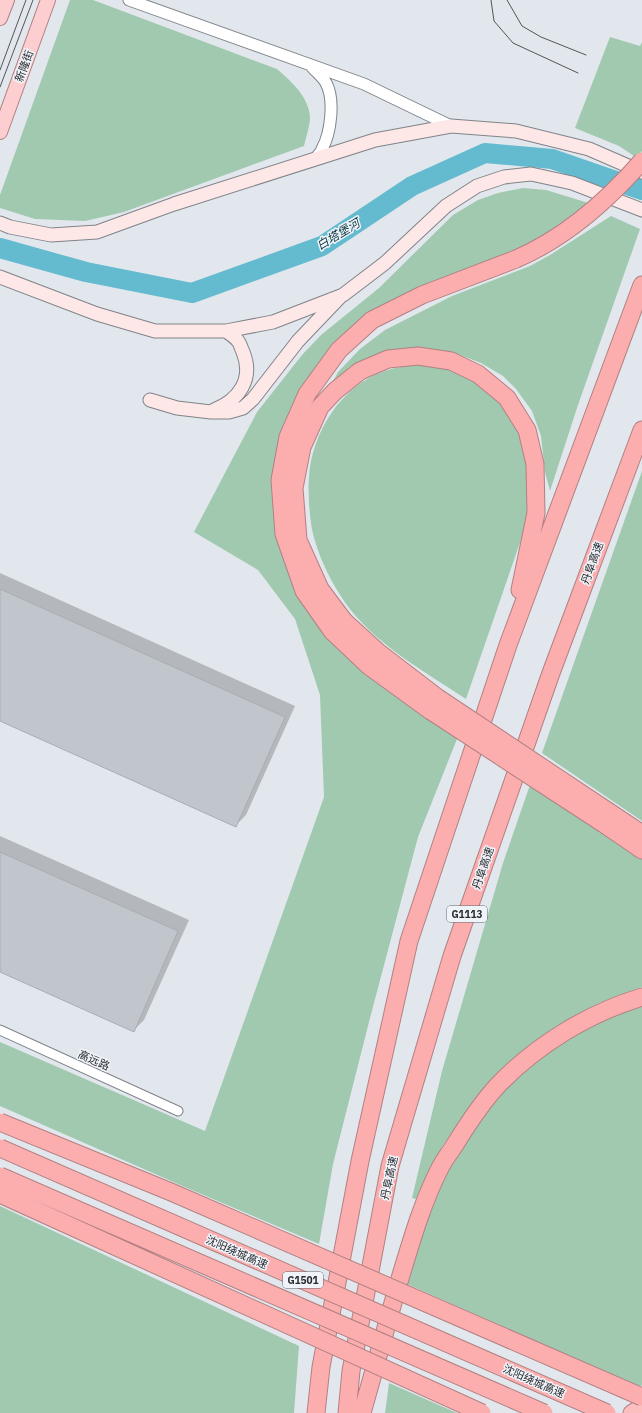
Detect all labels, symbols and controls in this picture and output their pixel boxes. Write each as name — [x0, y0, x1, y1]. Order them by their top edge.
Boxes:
street label: 新隆街 — [12, 48, 36, 84]
water label: 白塔堡河 — [314, 214, 364, 253]
street label: 丹阜高速 — [578, 540, 606, 586]
street label: 丹阜高速 — [469, 845, 497, 891]
road number: G1113 — [447, 906, 487, 922]
street label: 高远路 — [76, 1047, 112, 1073]
street label: 丹阜高速 — [378, 1155, 400, 1201]
street label: 沈阳绕城高速 — [204, 1232, 270, 1272]
road number: G1501 — [283, 1272, 323, 1288]
street label: 沈阳绕城高速 — [501, 1361, 567, 1401]

